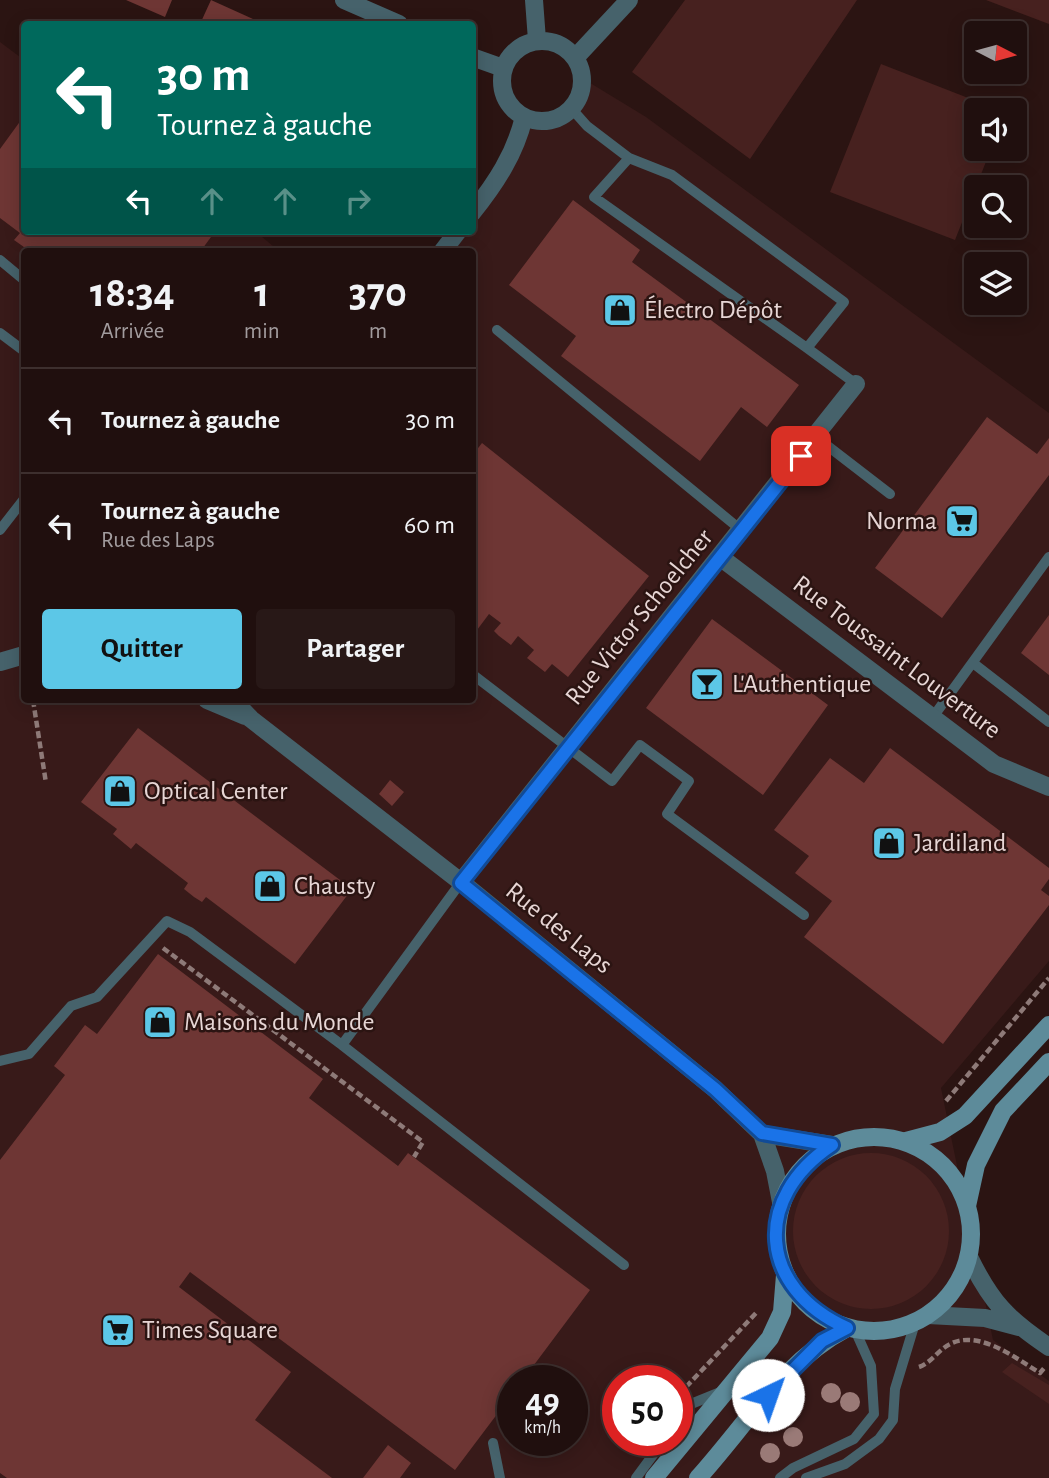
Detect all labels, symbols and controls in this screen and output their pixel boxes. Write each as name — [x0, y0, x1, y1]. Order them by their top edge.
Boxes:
north arrow — [964, 21, 1027, 84]
map controls — [964, 21, 1027, 315]
icon: left — [42, 49, 133, 140]
text: 30 m — [157, 51, 251, 100]
button: sound — [964, 98, 1027, 161]
text: Tournez à gauche — [157, 109, 372, 141]
button: search — [964, 175, 1027, 238]
icon: left — [120, 182, 158, 220]
icon: ahead — [193, 182, 231, 220]
icon: ahead — [266, 182, 304, 220]
icon: right — [339, 182, 377, 220]
button: layers — [964, 252, 1027, 315]
text: 18:34 — [90, 272, 175, 314]
text: 1 — [254, 272, 269, 314]
text: 370 — [349, 272, 407, 314]
shop icon: Électro Dépôt — [601, 291, 639, 329]
place label: Électro Dépôt — [644, 295, 782, 323]
text: Arrivée — [100, 320, 164, 343]
text: min — [244, 320, 280, 343]
text: m — [369, 320, 387, 343]
icon: left — [42, 402, 80, 440]
text: Tournez à gauche — [101, 407, 280, 433]
text: 30 m — [405, 407, 455, 433]
pin — [771, 426, 831, 486]
icon: arrive — [782, 437, 820, 475]
text: Tournez à gauche — [101, 498, 280, 524]
supermarket icon: Norma — [943, 502, 981, 540]
icon: left — [42, 507, 80, 545]
place label: Norma — [866, 508, 937, 534]
text: 60 m — [404, 512, 455, 538]
street label: Rue Victor Schoelcher — [560, 524, 718, 710]
text: Rue des Laps — [101, 529, 215, 552]
street label: Rue Toussaint Louverture — [788, 571, 1006, 743]
button: Quitter — [42, 609, 242, 689]
button: Partager — [256, 609, 455, 689]
bar icon: L'Authentique — [688, 665, 726, 703]
place label: L'Authentique — [732, 671, 871, 697]
shop icon: Optical Center — [101, 772, 139, 810]
place label: Optical Center — [144, 778, 288, 804]
shop icon: Jardiland — [870, 824, 908, 862]
place label: Jardiland — [914, 830, 1006, 856]
shop icon: Chausty — [251, 867, 289, 905]
place label: Chausty — [294, 873, 375, 899]
street label: Rue des Laps — [501, 877, 617, 979]
shop icon: Maisons du Monde — [141, 1003, 179, 1041]
place label: Maisons du Monde — [184, 1009, 374, 1035]
supermarket icon: Times Square — [99, 1311, 137, 1349]
place label: Times Square — [142, 1317, 278, 1343]
position arrow — [731, 1358, 805, 1432]
speed limit sign: 50 — [602, 1365, 693, 1456]
text: 49 — [525, 1384, 560, 1419]
text: km/h — [524, 1419, 561, 1437]

